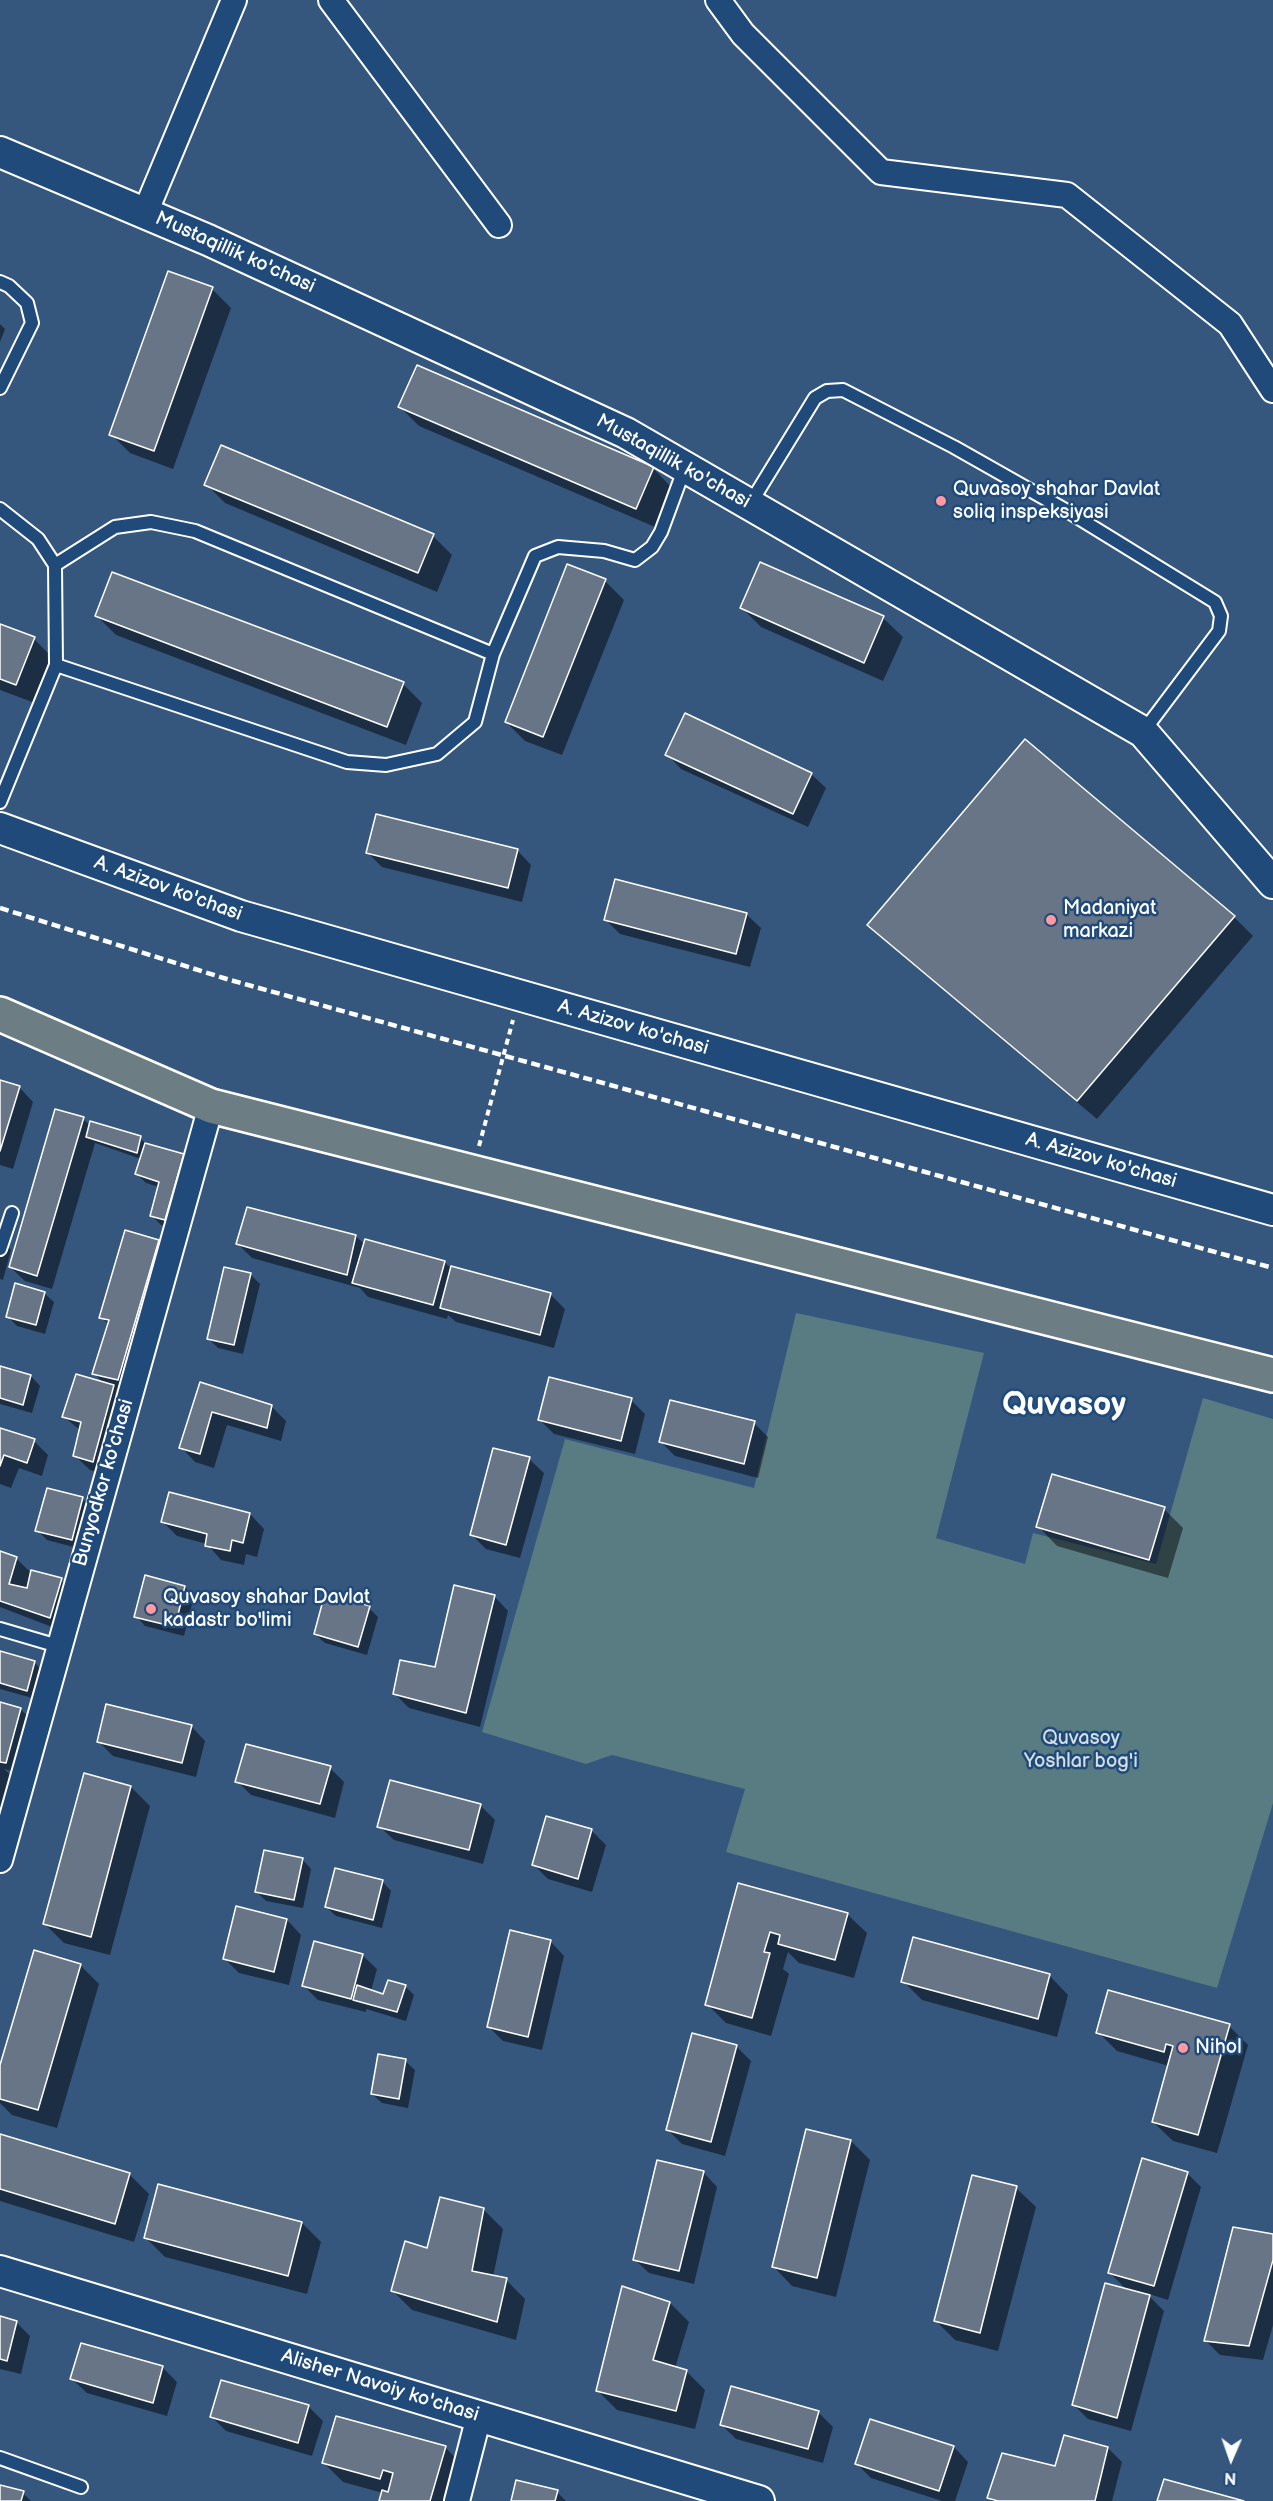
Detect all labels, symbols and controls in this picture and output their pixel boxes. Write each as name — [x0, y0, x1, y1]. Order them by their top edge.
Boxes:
street label: Mustaqillik ko'chasi — [151, 207, 319, 299]
street label: Mustaqillik ko'chasi — [592, 410, 754, 514]
place label: Quvasoy shahar Davlat soliq inspeksiyasi — [953, 478, 1160, 525]
marker: Quvasoy shahar Davlat soliq inspeksiyasi — [934, 494, 948, 508]
street label: A. Azizov ko'chasi — [91, 851, 245, 927]
place label: Madaniyat markazi — [1063, 897, 1156, 944]
marker: Madaniyat markazi — [1044, 913, 1058, 927]
street label: A. Azizov ko'chasi — [555, 995, 711, 1061]
street label: A. Azizov ko'chasi — [1023, 1128, 1179, 1194]
district label: Quvasoy — [1002, 1387, 1126, 1425]
street label: Bunyodkor ko'chasi — [69, 1396, 139, 1570]
place label: Quvasoy shahar Davlat kadastr bo'limi — [163, 1586, 370, 1633]
marker: Quvasoy shahar Davlat kadastr bo'limi — [144, 1602, 158, 1616]
park label: Quvasoy Yoshlar bog'i — [1024, 1727, 1138, 1774]
place label: Nihol — [1195, 2036, 1242, 2060]
marker: Nihol — [1176, 2041, 1190, 2055]
street label: Alisher Navoiy ko'chasi — [278, 2345, 482, 2427]
north arrow — [1201, 2429, 1261, 2489]
text: N — [1224, 2468, 1237, 2487]

